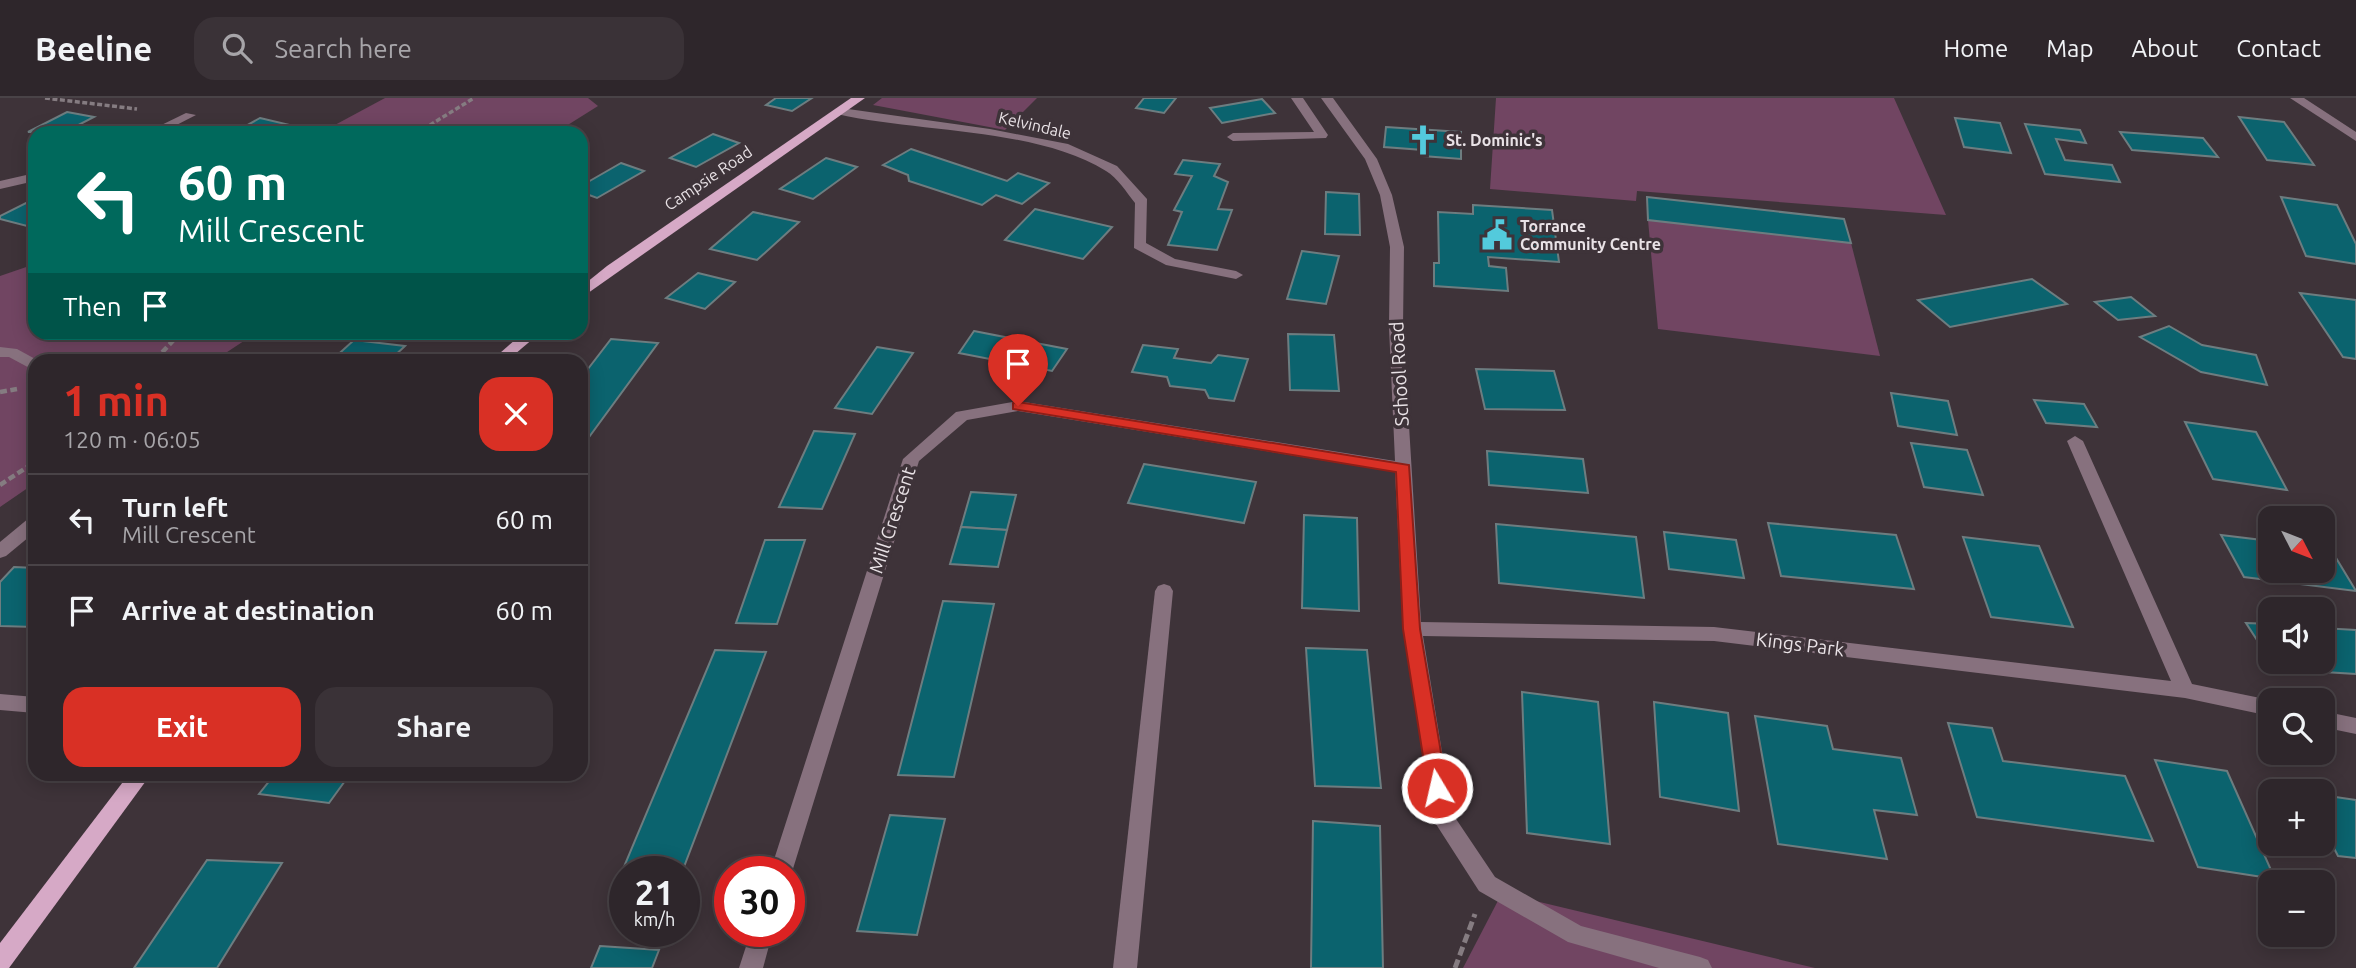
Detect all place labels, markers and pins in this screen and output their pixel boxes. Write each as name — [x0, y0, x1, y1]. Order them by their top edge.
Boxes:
church icon: St. Dominic's — [1406, 123, 1440, 157]
place label: St. Dominic's — [1446, 131, 1543, 149]
place label: Torrance Community Centre — [1520, 217, 1661, 253]
public building icon: Torrance Community Centre — [1480, 218, 1514, 252]
pin — [988, 334, 1048, 406]

